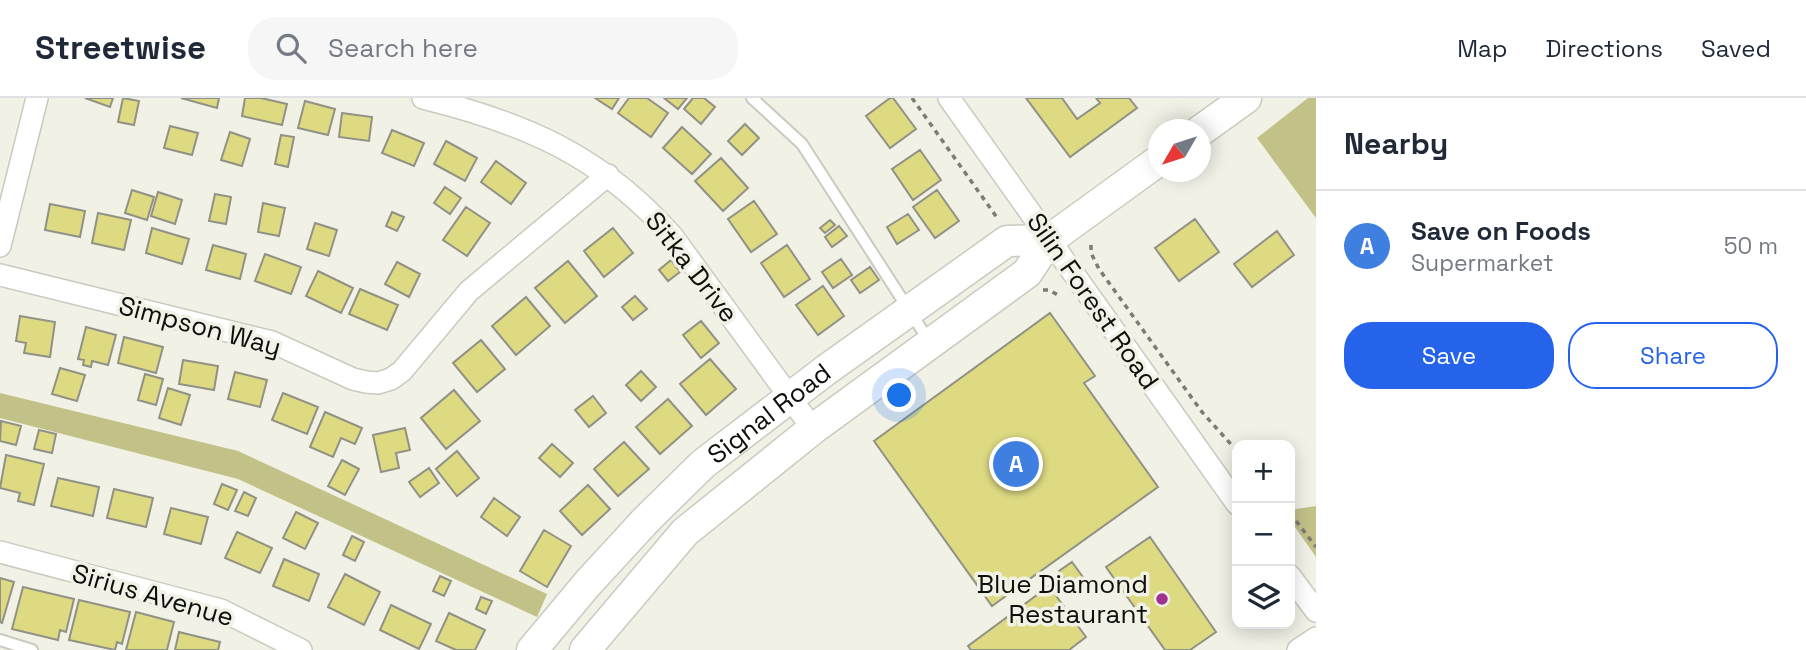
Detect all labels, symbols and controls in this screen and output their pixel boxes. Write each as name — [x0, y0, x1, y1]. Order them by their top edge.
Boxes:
search box — [248, 17, 738, 80]
text: Streetwise — [35, 27, 206, 69]
icon: search — [272, 29, 310, 67]
text: Search here — [328, 31, 478, 65]
text: Map — [1457, 33, 1507, 64]
text: Directions — [1545, 33, 1663, 64]
text: Saved — [1701, 33, 1771, 64]
north arrow — [1148, 119, 1211, 182]
text: Nearby — [1344, 124, 1448, 163]
street label: Sitka Drive — [638, 205, 746, 329]
street label: Silin Forest Road — [1019, 206, 1167, 396]
text: Save on Foods — [1411, 214, 1591, 248]
text: A — [1360, 231, 1374, 261]
text: 50 m — [1724, 231, 1778, 261]
text: Supermarket — [1411, 248, 1553, 278]
street label: Simpson Way — [115, 288, 285, 364]
button: Save — [1344, 322, 1554, 389]
button: Share — [1568, 322, 1778, 389]
street label: Signal Road — [700, 355, 838, 472]
your location — [882, 378, 916, 412]
pin: A — [993, 438, 1039, 490]
map controls — [1232, 440, 1295, 629]
button: + — [1232, 440, 1295, 503]
button: − — [1232, 503, 1295, 566]
street label: Sirius Avenue — [68, 556, 238, 634]
button: layers — [1232, 566, 1295, 629]
place label: Blue Diamond Restaurant — [977, 567, 1148, 631]
marker: Blue Diamond Restaurant — [1154, 591, 1170, 607]

